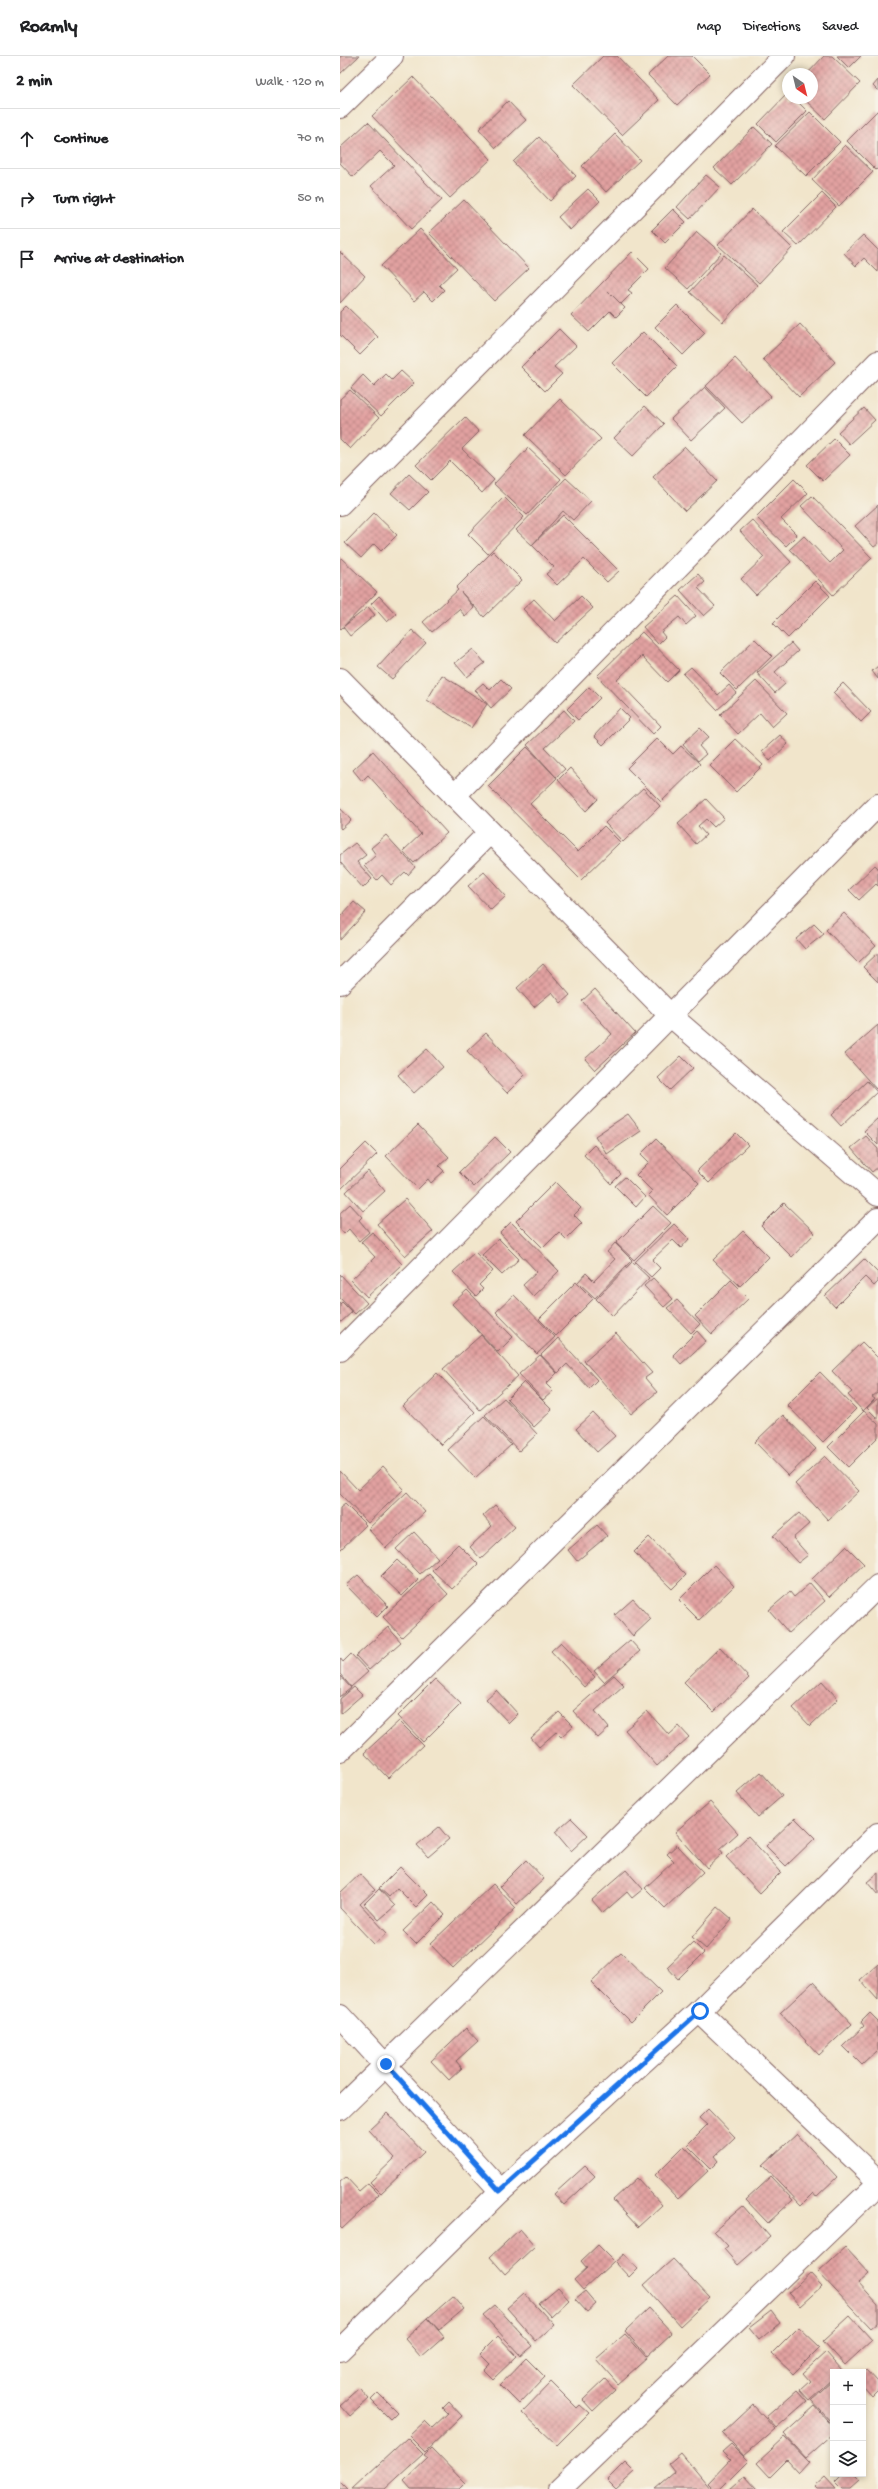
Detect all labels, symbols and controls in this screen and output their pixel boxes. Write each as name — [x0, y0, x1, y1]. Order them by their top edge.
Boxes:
text: Roamly — [20, 16, 77, 39]
text: Map — [697, 19, 721, 36]
text: Directions — [743, 19, 800, 36]
text: Saved — [822, 19, 858, 36]
north arrow — [782, 68, 818, 104]
text: 2 min — [16, 72, 52, 92]
text: Walk · 120 m — [256, 75, 324, 90]
icon: ahead — [16, 128, 38, 150]
text: Continue — [54, 130, 108, 148]
text: 70 m — [298, 131, 324, 146]
icon: right — [16, 188, 38, 210]
text: Turn right — [54, 190, 114, 208]
text: 50 m — [297, 191, 324, 206]
icon: arrive — [16, 248, 38, 270]
text: Arrive at destination — [54, 250, 184, 268]
route start — [691, 2002, 709, 2020]
route end — [377, 2055, 395, 2073]
map controls — [830, 2369, 866, 2477]
button: + — [830, 2369, 866, 2405]
button: − — [830, 2405, 866, 2441]
button: layers — [830, 2441, 866, 2477]

